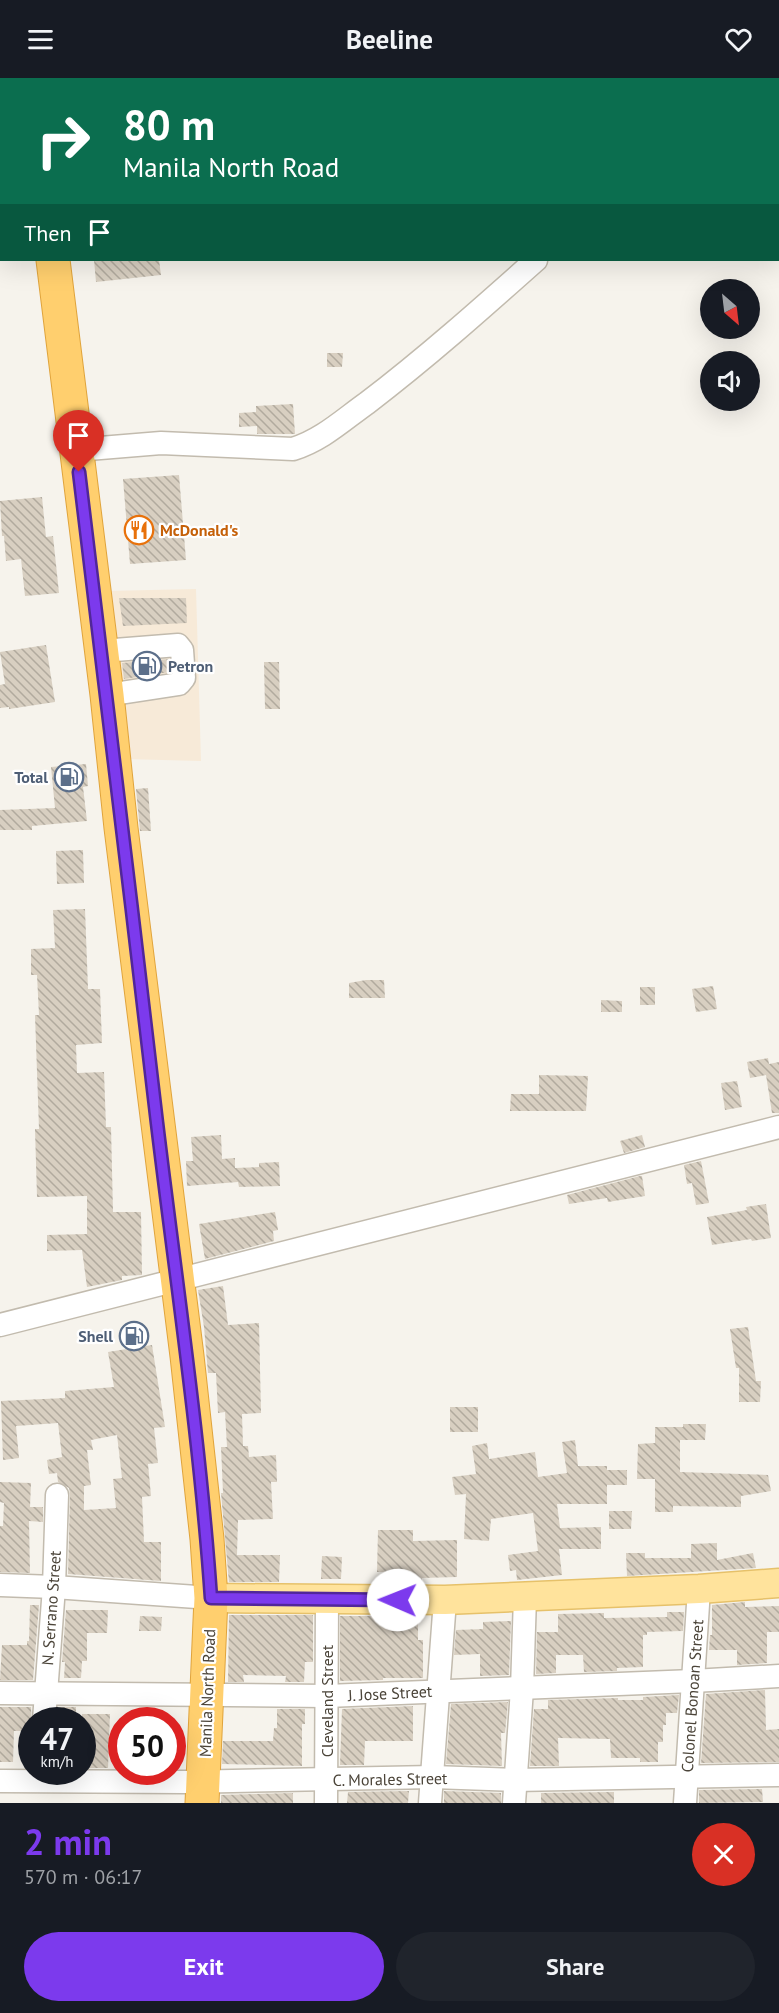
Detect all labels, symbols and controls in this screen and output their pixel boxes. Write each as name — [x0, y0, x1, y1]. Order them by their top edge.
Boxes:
text: Beeline — [346, 22, 433, 56]
icon: menu — [24, 23, 57, 56]
icon: heart — [722, 23, 755, 56]
text: 80 m — [123, 97, 215, 152]
icon: right — [24, 102, 102, 180]
text: Manila North Road — [123, 150, 339, 184]
icon: arrive — [83, 216, 116, 249]
text: Then — [24, 219, 71, 247]
north arrow — [700, 279, 760, 339]
map controls — [700, 279, 760, 411]
button: sound — [700, 351, 760, 411]
pin — [53, 410, 104, 472]
icon: arrive — [62, 419, 95, 452]
restaurant icon: McDonald's — [123, 514, 155, 546]
place label: McDonald's — [160, 520, 239, 540]
fuel station icon: Petron — [131, 650, 163, 682]
place label: Petron — [168, 656, 213, 676]
fuel station icon: Total — [53, 761, 85, 793]
place label: Total — [14, 767, 48, 787]
fuel station icon: Shell — [118, 1320, 150, 1352]
place label: Shell — [78, 1326, 113, 1346]
street label: N. Serrano Street — [37, 1549, 65, 1666]
position arrow — [366, 1568, 430, 1632]
street label: Colonel Bonoan Street — [677, 1618, 707, 1773]
street label: Manila North Road — [195, 1629, 219, 1757]
street label: Cleveland Street — [317, 1644, 337, 1757]
street label: J. Jose Street — [346, 1681, 433, 1705]
speed limit sign: 50 — [108, 1707, 186, 1785]
text: 47 — [40, 1719, 74, 1758]
text: km/h — [41, 1752, 73, 1771]
street label: C. Morales Street — [332, 1768, 448, 1790]
text: 2 min — [24, 1818, 112, 1865]
button: close — [692, 1823, 755, 1886]
text: 570 m · 06:17 — [24, 1864, 142, 1890]
button: Exit — [24, 1932, 384, 2001]
button: Share — [396, 1932, 755, 2001]

